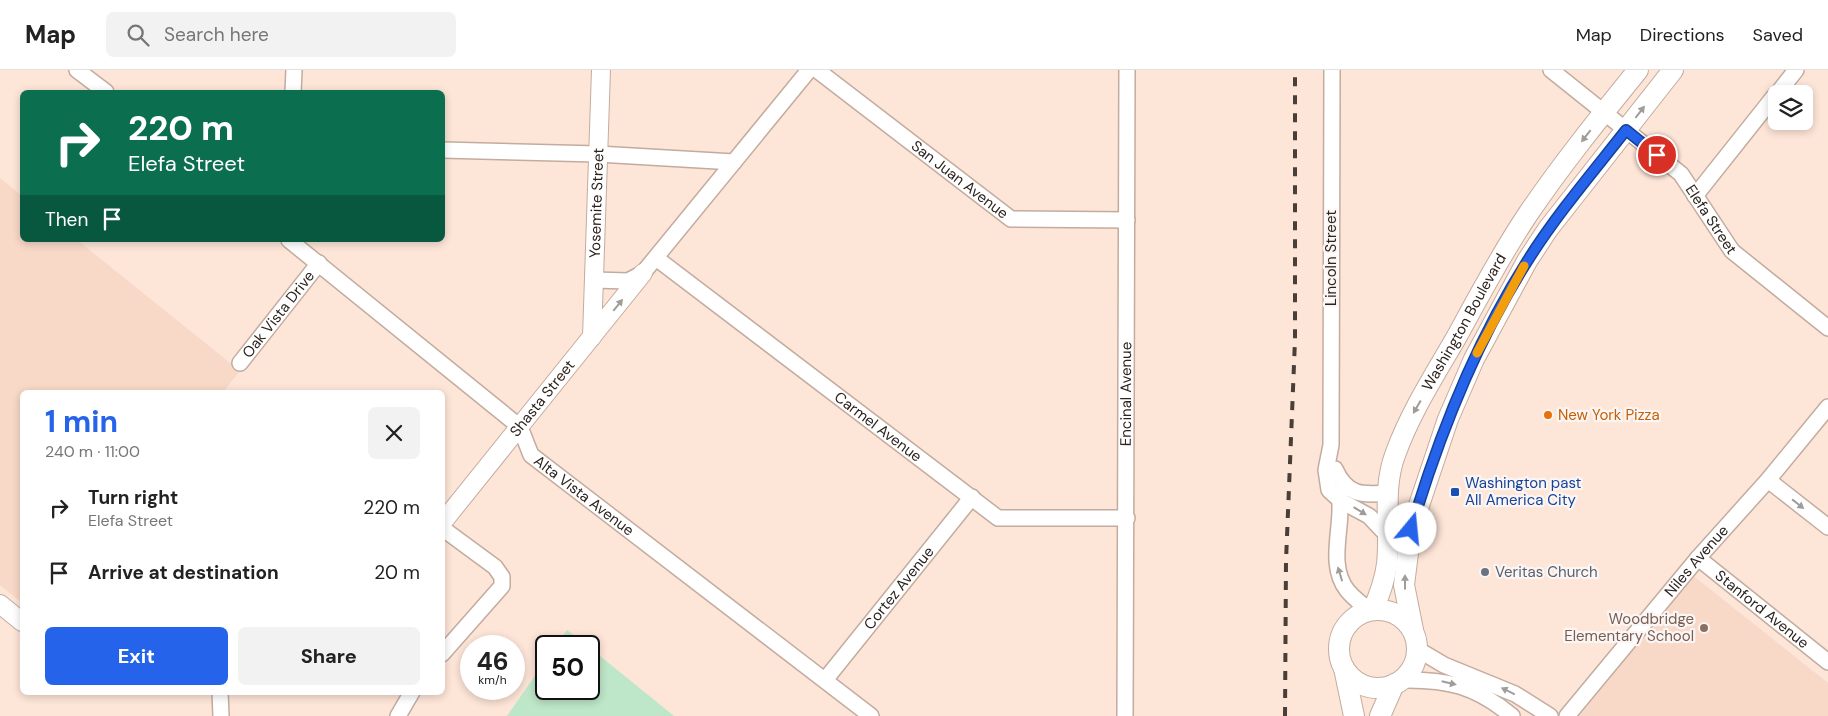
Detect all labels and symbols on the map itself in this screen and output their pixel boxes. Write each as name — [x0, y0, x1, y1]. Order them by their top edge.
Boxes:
one-way arrow — [1635, 106, 1646, 119]
one-way arrow — [1581, 129, 1591, 142]
pin — [1636, 134, 1678, 176]
street label: San Juan Avenue — [907, 136, 1012, 223]
street label: Yosemite Street — [585, 148, 608, 258]
street label: Elefa Street — [1681, 181, 1742, 258]
street label: Lincoln Street — [1321, 210, 1341, 306]
street label: Washington Boulevard — [1417, 250, 1511, 394]
street label: Oak Vista Drive — [238, 267, 319, 362]
one-way arrow — [612, 299, 623, 312]
street label: Encinal Avenue — [1116, 342, 1136, 446]
street label: Shasta Street — [505, 356, 579, 441]
street label: Carmel Avenue — [830, 387, 926, 467]
one-way arrow — [1412, 400, 1421, 413]
place label: New York Pizza — [1558, 405, 1660, 425]
marker: New York Pizza — [1542, 409, 1554, 421]
street label: Alta Vista Avenue — [530, 451, 638, 540]
place label: Washington past All America City — [1465, 473, 1582, 510]
marker: Washington past All America City — [1449, 486, 1461, 498]
one-way arrow — [1791, 498, 1804, 509]
position arrow — [1384, 502, 1436, 554]
one-way arrow — [1353, 506, 1366, 515]
street label: Niles Avenue — [1660, 521, 1733, 601]
street label: Cortez Avenue — [859, 542, 938, 634]
place label: Veritas Church — [1495, 562, 1598, 582]
one-way arrow — [1336, 566, 1344, 581]
marker: Veritas Church — [1479, 566, 1491, 578]
street label: Stanford Avenue — [1711, 566, 1813, 653]
one-way arrow — [1401, 574, 1409, 590]
place label: Woodbridge Elementary School — [1564, 609, 1694, 646]
marker: Woodbridge Elementary School — [1698, 622, 1710, 634]
speed limit sign: 50 — [535, 635, 600, 700]
one-way arrow — [1442, 679, 1457, 687]
one-way arrow — [1501, 687, 1515, 695]

